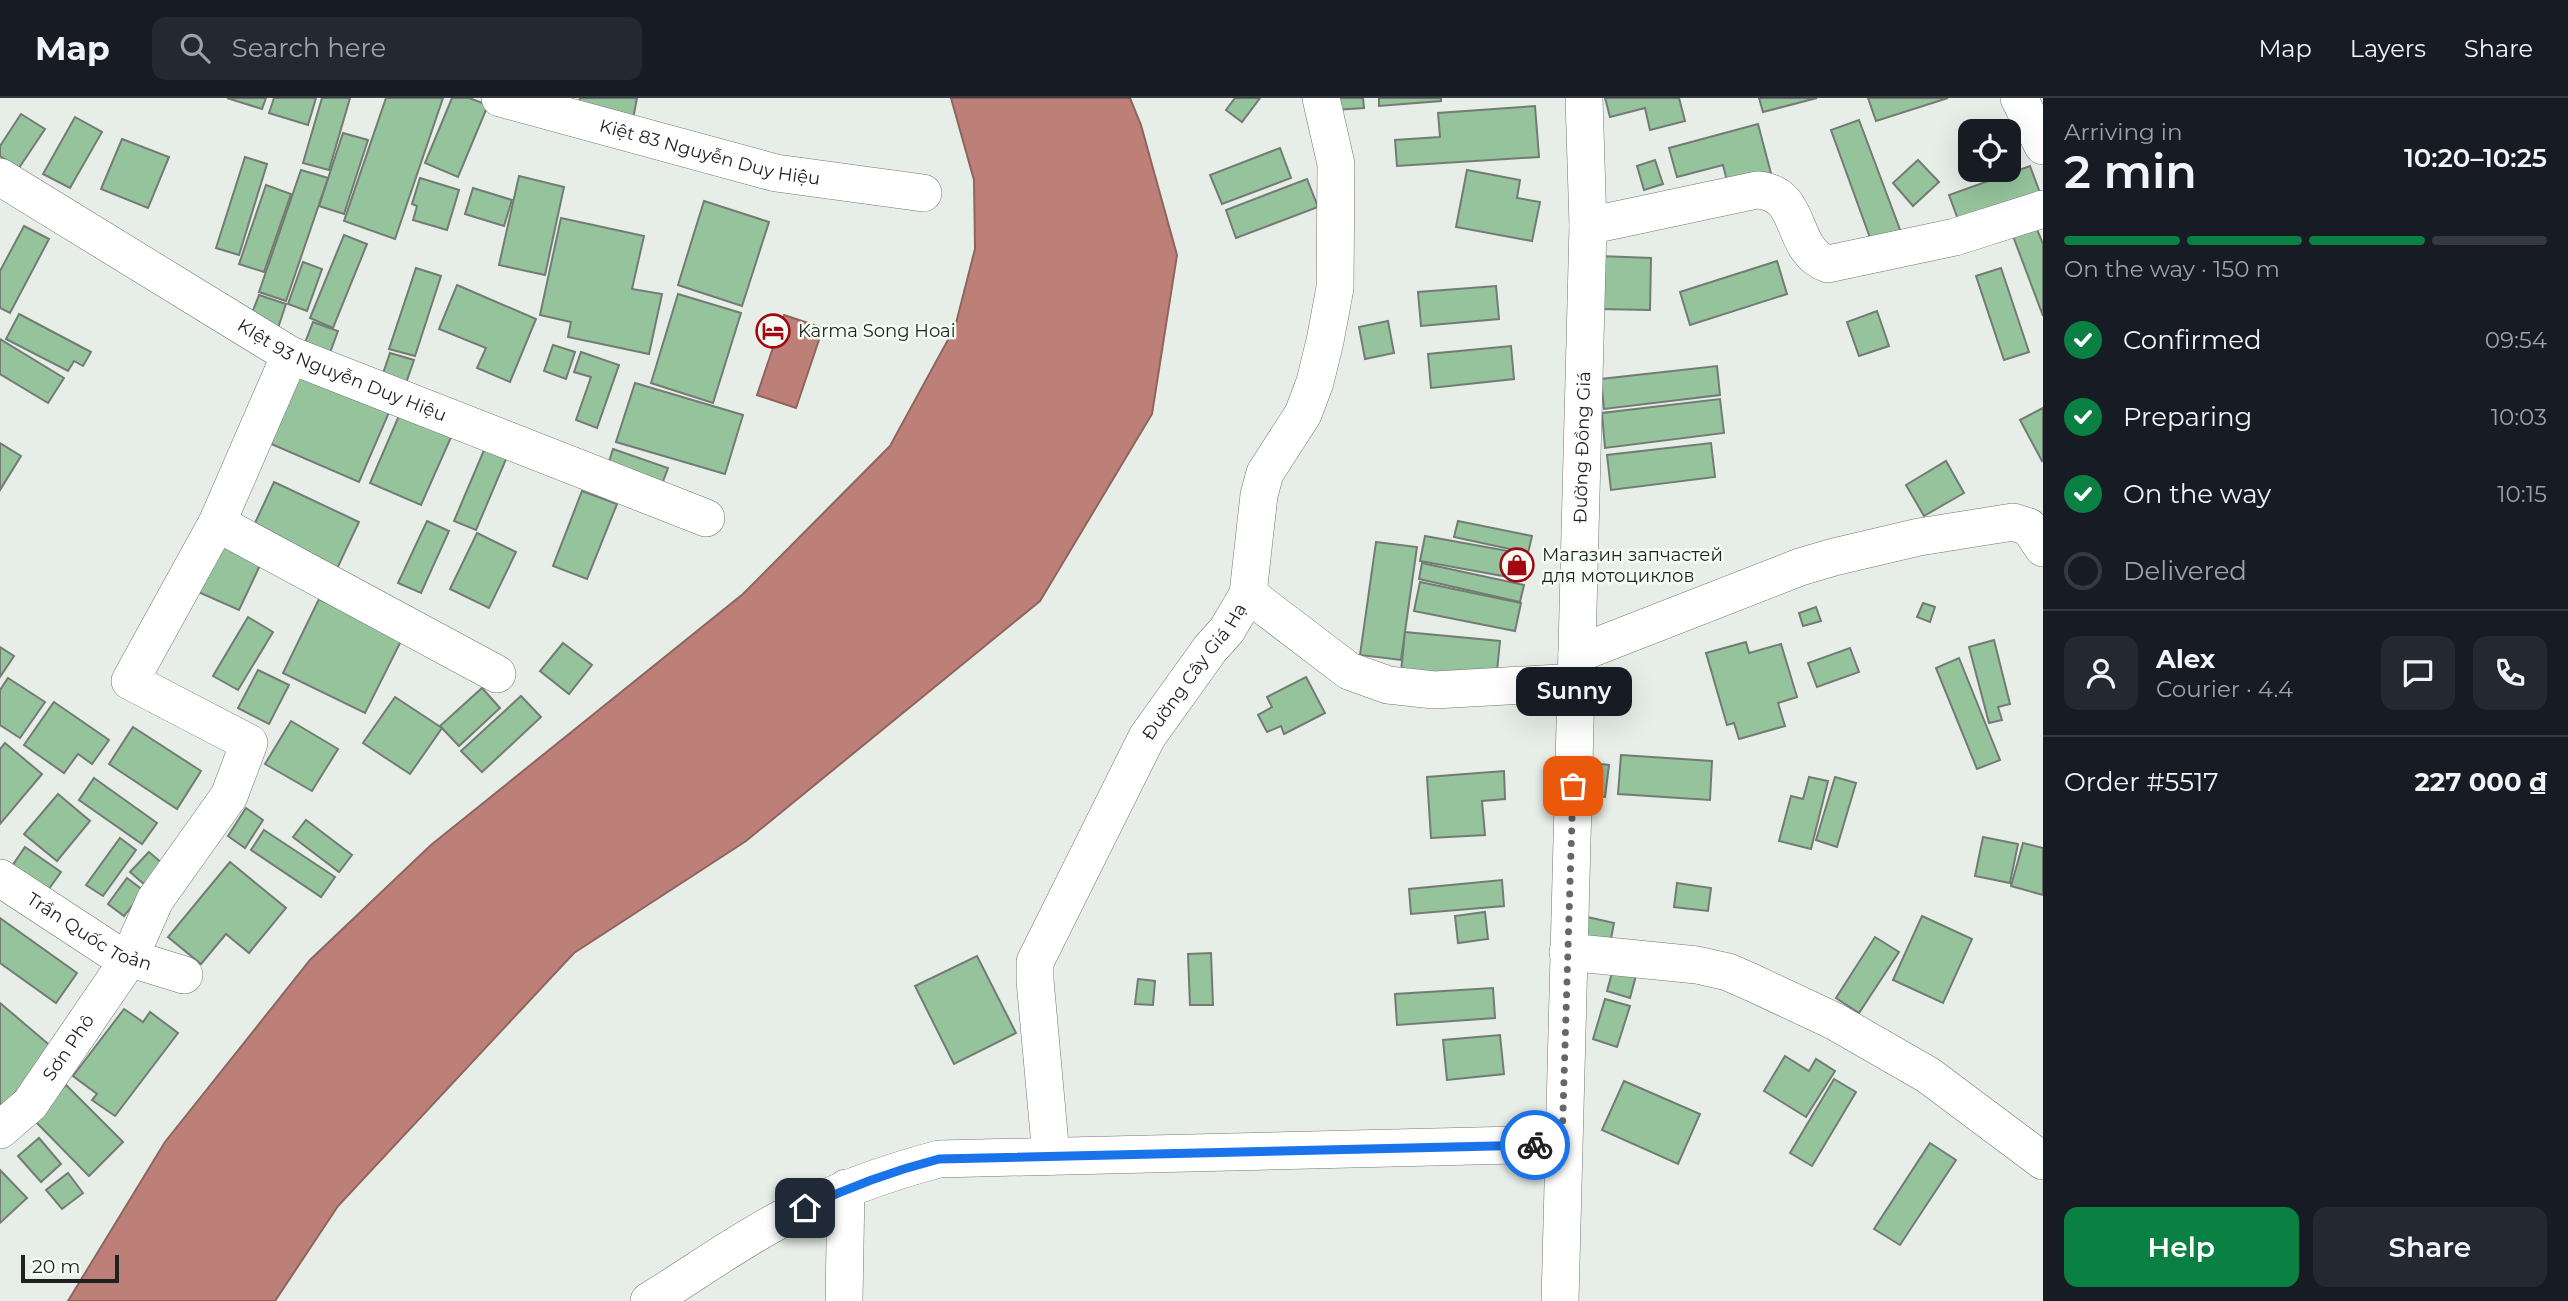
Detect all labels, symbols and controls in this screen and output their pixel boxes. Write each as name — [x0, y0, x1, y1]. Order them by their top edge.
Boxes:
search box — [152, 17, 642, 80]
text: Map — [35, 28, 110, 68]
icon: search — [176, 29, 214, 67]
text: Search here — [232, 32, 386, 64]
text: Map — [2258, 34, 2312, 63]
text: Layers — [2350, 34, 2426, 63]
text: Share — [2464, 34, 2533, 63]
street label: Kiệt 83 Nguyễn Duy Hiệu — [597, 115, 822, 190]
text: Arriving in — [2064, 118, 2183, 146]
map controls — [1958, 119, 2021, 182]
button: locate — [1958, 119, 2021, 182]
text: 10:20–10:25 — [2404, 142, 2547, 174]
text: 2 min — [2064, 143, 2197, 200]
text: On the way · 150 m — [2064, 255, 2280, 283]
hotel icon: Karma Song Hoai — [754, 312, 792, 350]
street label: KIệt 93 Nguyễn Duy Hiệu — [233, 314, 450, 426]
place label: Karma Song Hoai — [798, 320, 956, 342]
icon: check — [2064, 321, 2102, 359]
text: Confirmed — [2123, 324, 2262, 356]
text: 09:54 — [2485, 326, 2547, 354]
street label: Đường Đồng Giá — [1569, 371, 1595, 524]
icon: check — [2064, 398, 2102, 436]
text: Preparing — [2123, 401, 2252, 433]
text: 10:03 — [2491, 403, 2547, 431]
icon: check — [2064, 475, 2102, 513]
text: On the way — [2123, 478, 2271, 510]
text: 10:15 — [2497, 480, 2547, 508]
place label: Магазин запчастей для мотоциклов — [1542, 544, 1723, 587]
shop icon: Магазин запчастей для мотоциклов — [1498, 546, 1536, 584]
text: Delivered — [2123, 555, 2247, 587]
street label: Đường Cây Giá Hạ — [1137, 599, 1251, 744]
button: person — [2064, 636, 2138, 710]
button: chat — [2381, 636, 2455, 710]
button: phone — [2473, 636, 2547, 710]
text: Alex — [2156, 643, 2215, 675]
callout: Sunny — [1515, 667, 1631, 716]
text: Courier · 4.4 — [2156, 675, 2293, 703]
text: Sunny — [1537, 677, 1611, 705]
pin — [1543, 756, 1603, 816]
text: Order #5517 — [2064, 766, 2219, 798]
text: 227 000 ₫ — [2415, 766, 2547, 798]
icon: bag — [1554, 767, 1592, 805]
street label: Trần Quốc Toản — [23, 888, 154, 975]
street label: Sơn Phô — [38, 1010, 99, 1085]
courier — [1500, 1110, 1570, 1180]
icon: bike — [1516, 1126, 1554, 1164]
pin — [775, 1178, 835, 1238]
icon: home — [786, 1189, 824, 1227]
button: Help — [2064, 1207, 2299, 1287]
button: Share — [2313, 1207, 2547, 1287]
scale bar — [21, 1252, 119, 1284]
text: 20 m — [32, 1255, 80, 1278]

